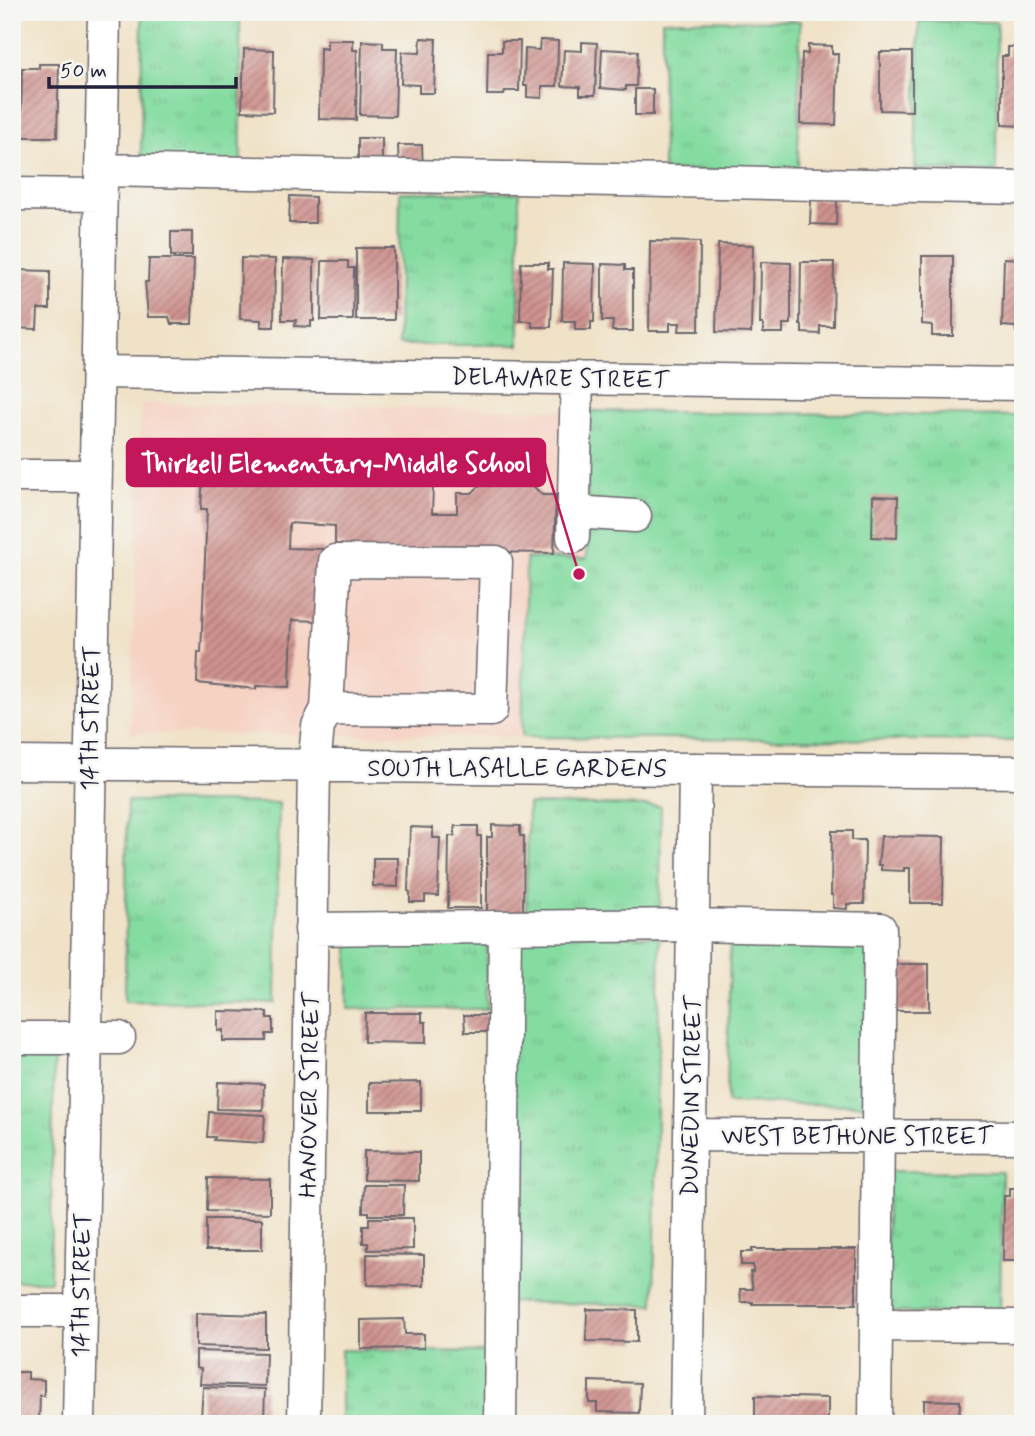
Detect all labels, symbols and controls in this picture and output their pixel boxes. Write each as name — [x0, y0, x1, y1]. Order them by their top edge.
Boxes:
scale bar — [49, 46, 236, 90]
text: 50 m — [60, 57, 107, 85]
street label: DELAWARE STREET — [451, 362, 670, 397]
callout: Thirkell Elementary-Middle School — [127, 439, 545, 486]
text: Thirkell Elementary-Middle School — [141, 448, 531, 482]
street label: 14TH STREET — [75, 645, 108, 791]
street label: SOUTH LASALLE GARDENS — [367, 754, 667, 785]
street label: HANOVER STREET — [293, 991, 328, 1198]
street label: DUNEDIN STREET — [675, 995, 710, 1197]
street label: WEST BETHUNE STREET — [721, 1122, 993, 1153]
street label: 14TH STREET — [66, 1212, 99, 1358]

